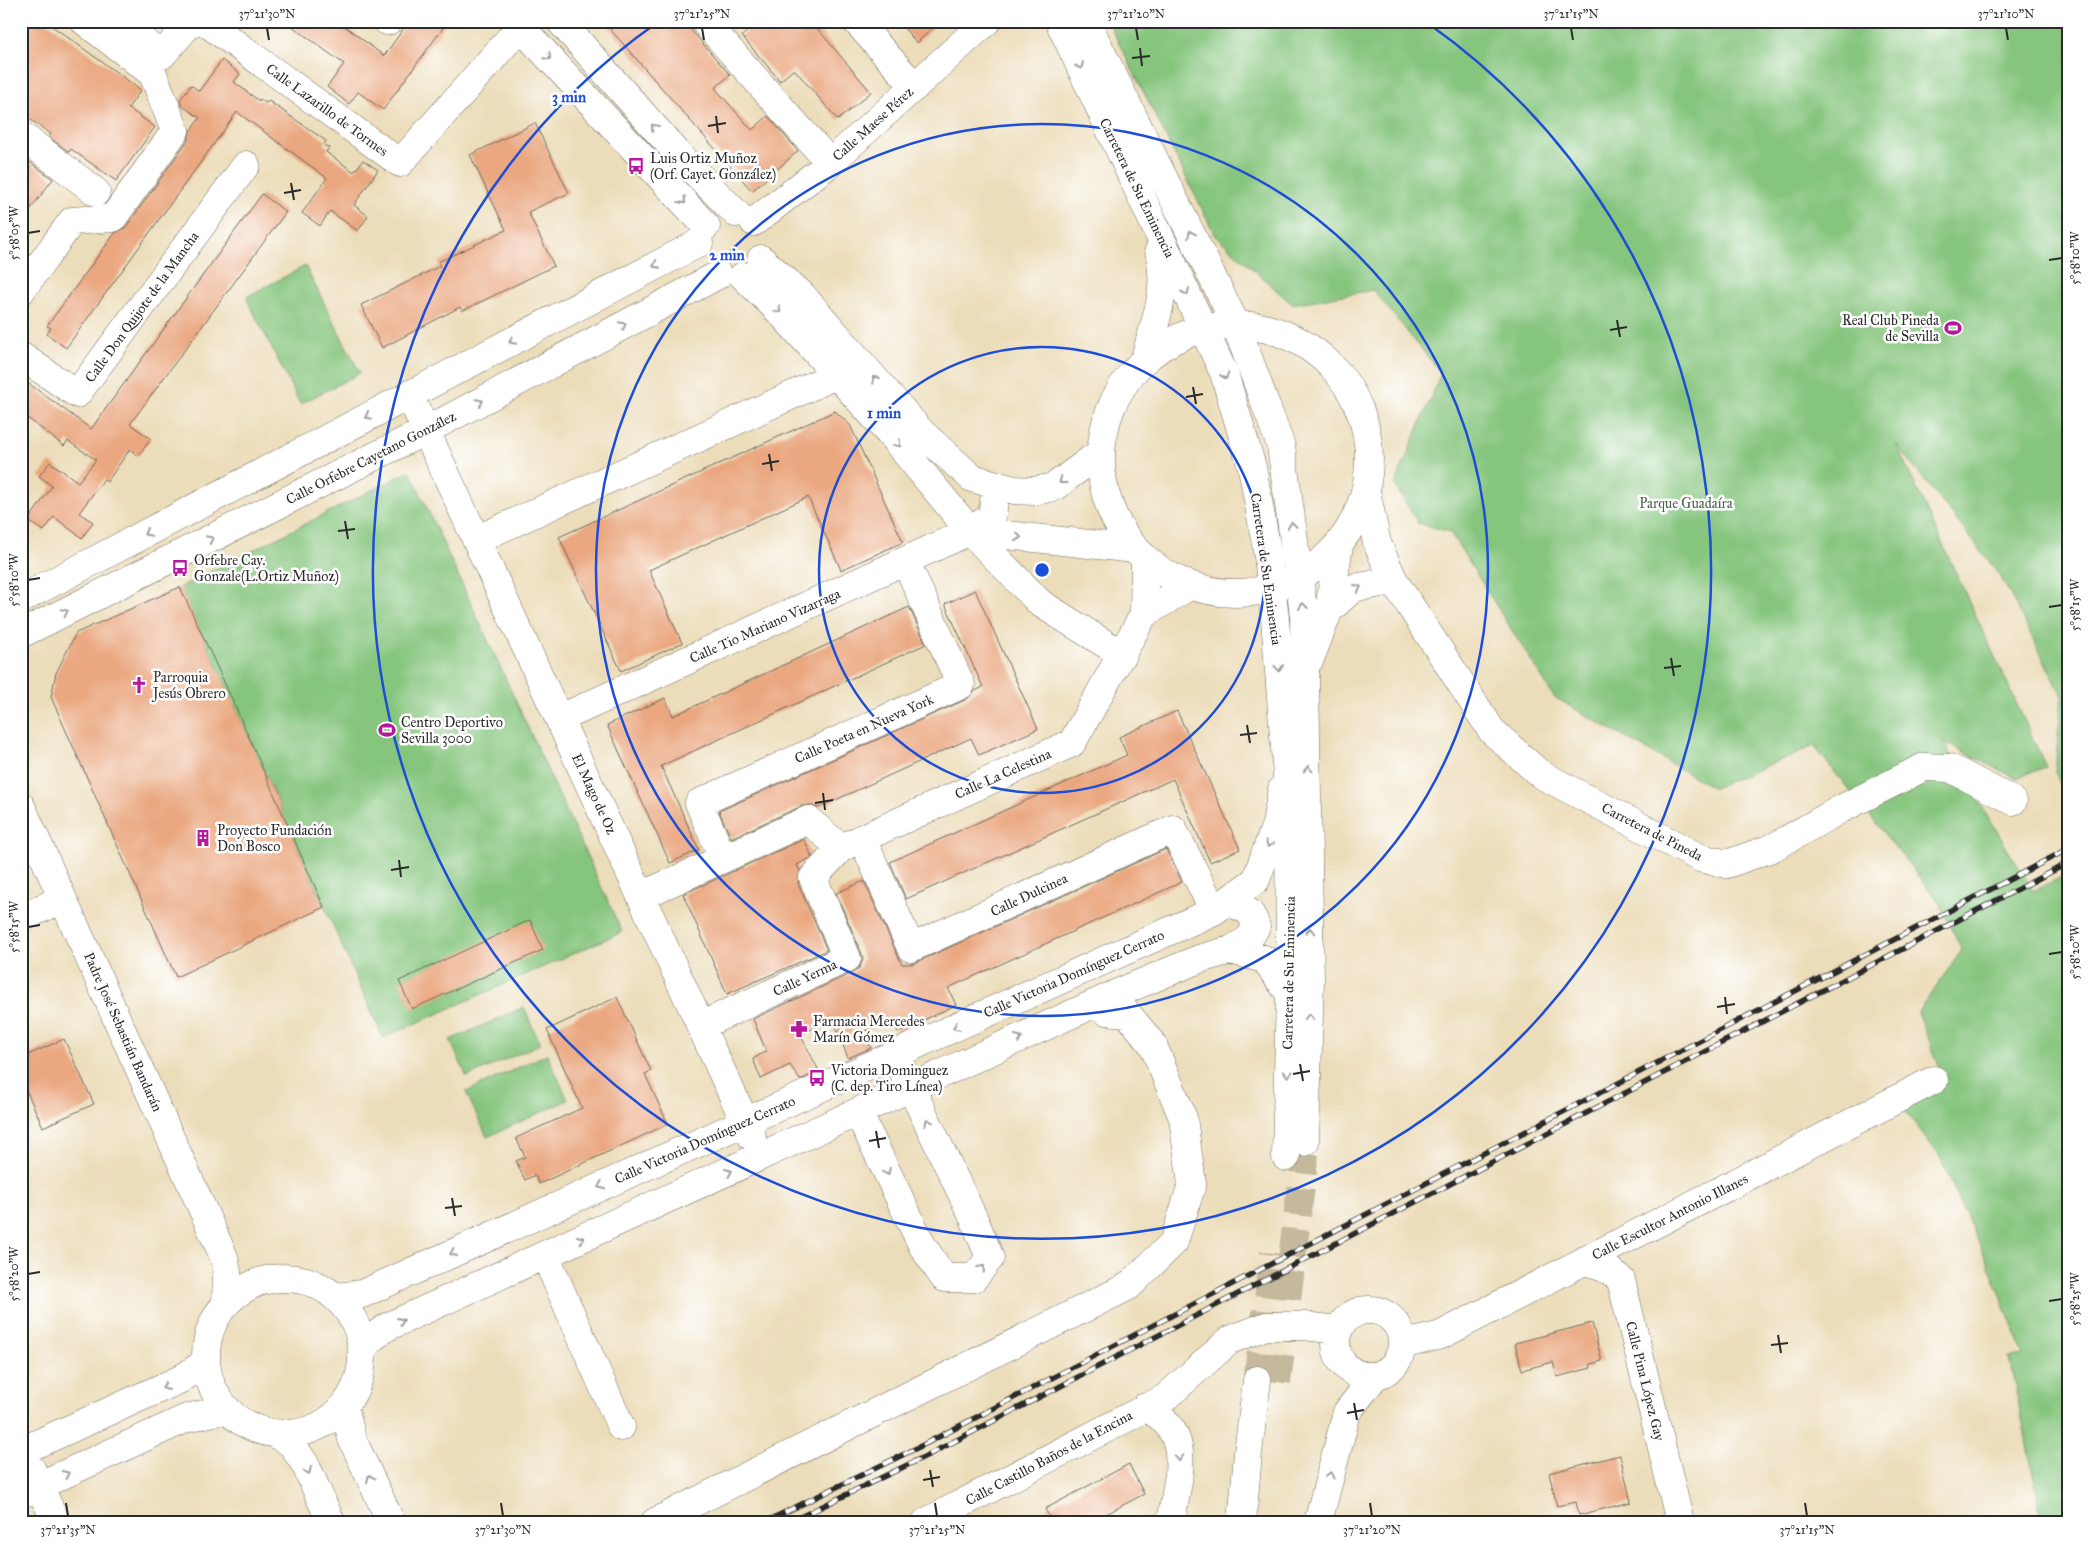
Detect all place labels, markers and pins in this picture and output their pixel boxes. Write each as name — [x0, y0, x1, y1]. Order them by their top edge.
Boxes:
place label: Luis Ortiz Muñoz (Orf. Cayet. González) — [650, 150, 776, 184]
bus stop icon: Luis Ortiz Muñoz (Orf. Cayet. González) — [626, 156, 646, 176]
place label: Real Club Pineda de Sevilla — [1842, 312, 1939, 345]
sports icon: Real Club Pineda de Sevilla — [1943, 318, 1963, 338]
place label: Orfebre Cay. Gonzale(L.Ortiz Muñoz) — [194, 552, 339, 586]
bus stop icon: Orfebre Cay. Gonzale(L.Ortiz Muñoz) — [170, 558, 190, 578]
centre of rings — [1033, 561, 1051, 579]
place label: Parroquia Jesús Obrero — [151, 669, 226, 703]
church icon: Parroquia Jesús Obrero — [129, 675, 149, 695]
place label: Centro Deportivo Sevilla 3000 — [401, 714, 503, 747]
sports icon: Centro Deportivo Sevilla 3000 — [377, 720, 397, 740]
place label: Proyecto Fundación Don Bosco — [217, 822, 332, 855]
building icon: Proyecto Fundación Don Bosco — [193, 828, 213, 848]
place label: Farmacia Mercedes Marín Gómez — [813, 1013, 924, 1046]
pharmacy icon: Farmacia Mercedes Marín Gómez — [789, 1019, 809, 1039]
place label: Victoria Dominguez (C. dep. Tiro Línea) — [830, 1062, 949, 1096]
bus stop icon: Victoria Dominguez (C. dep. Tiro Línea) — [807, 1068, 827, 1088]

